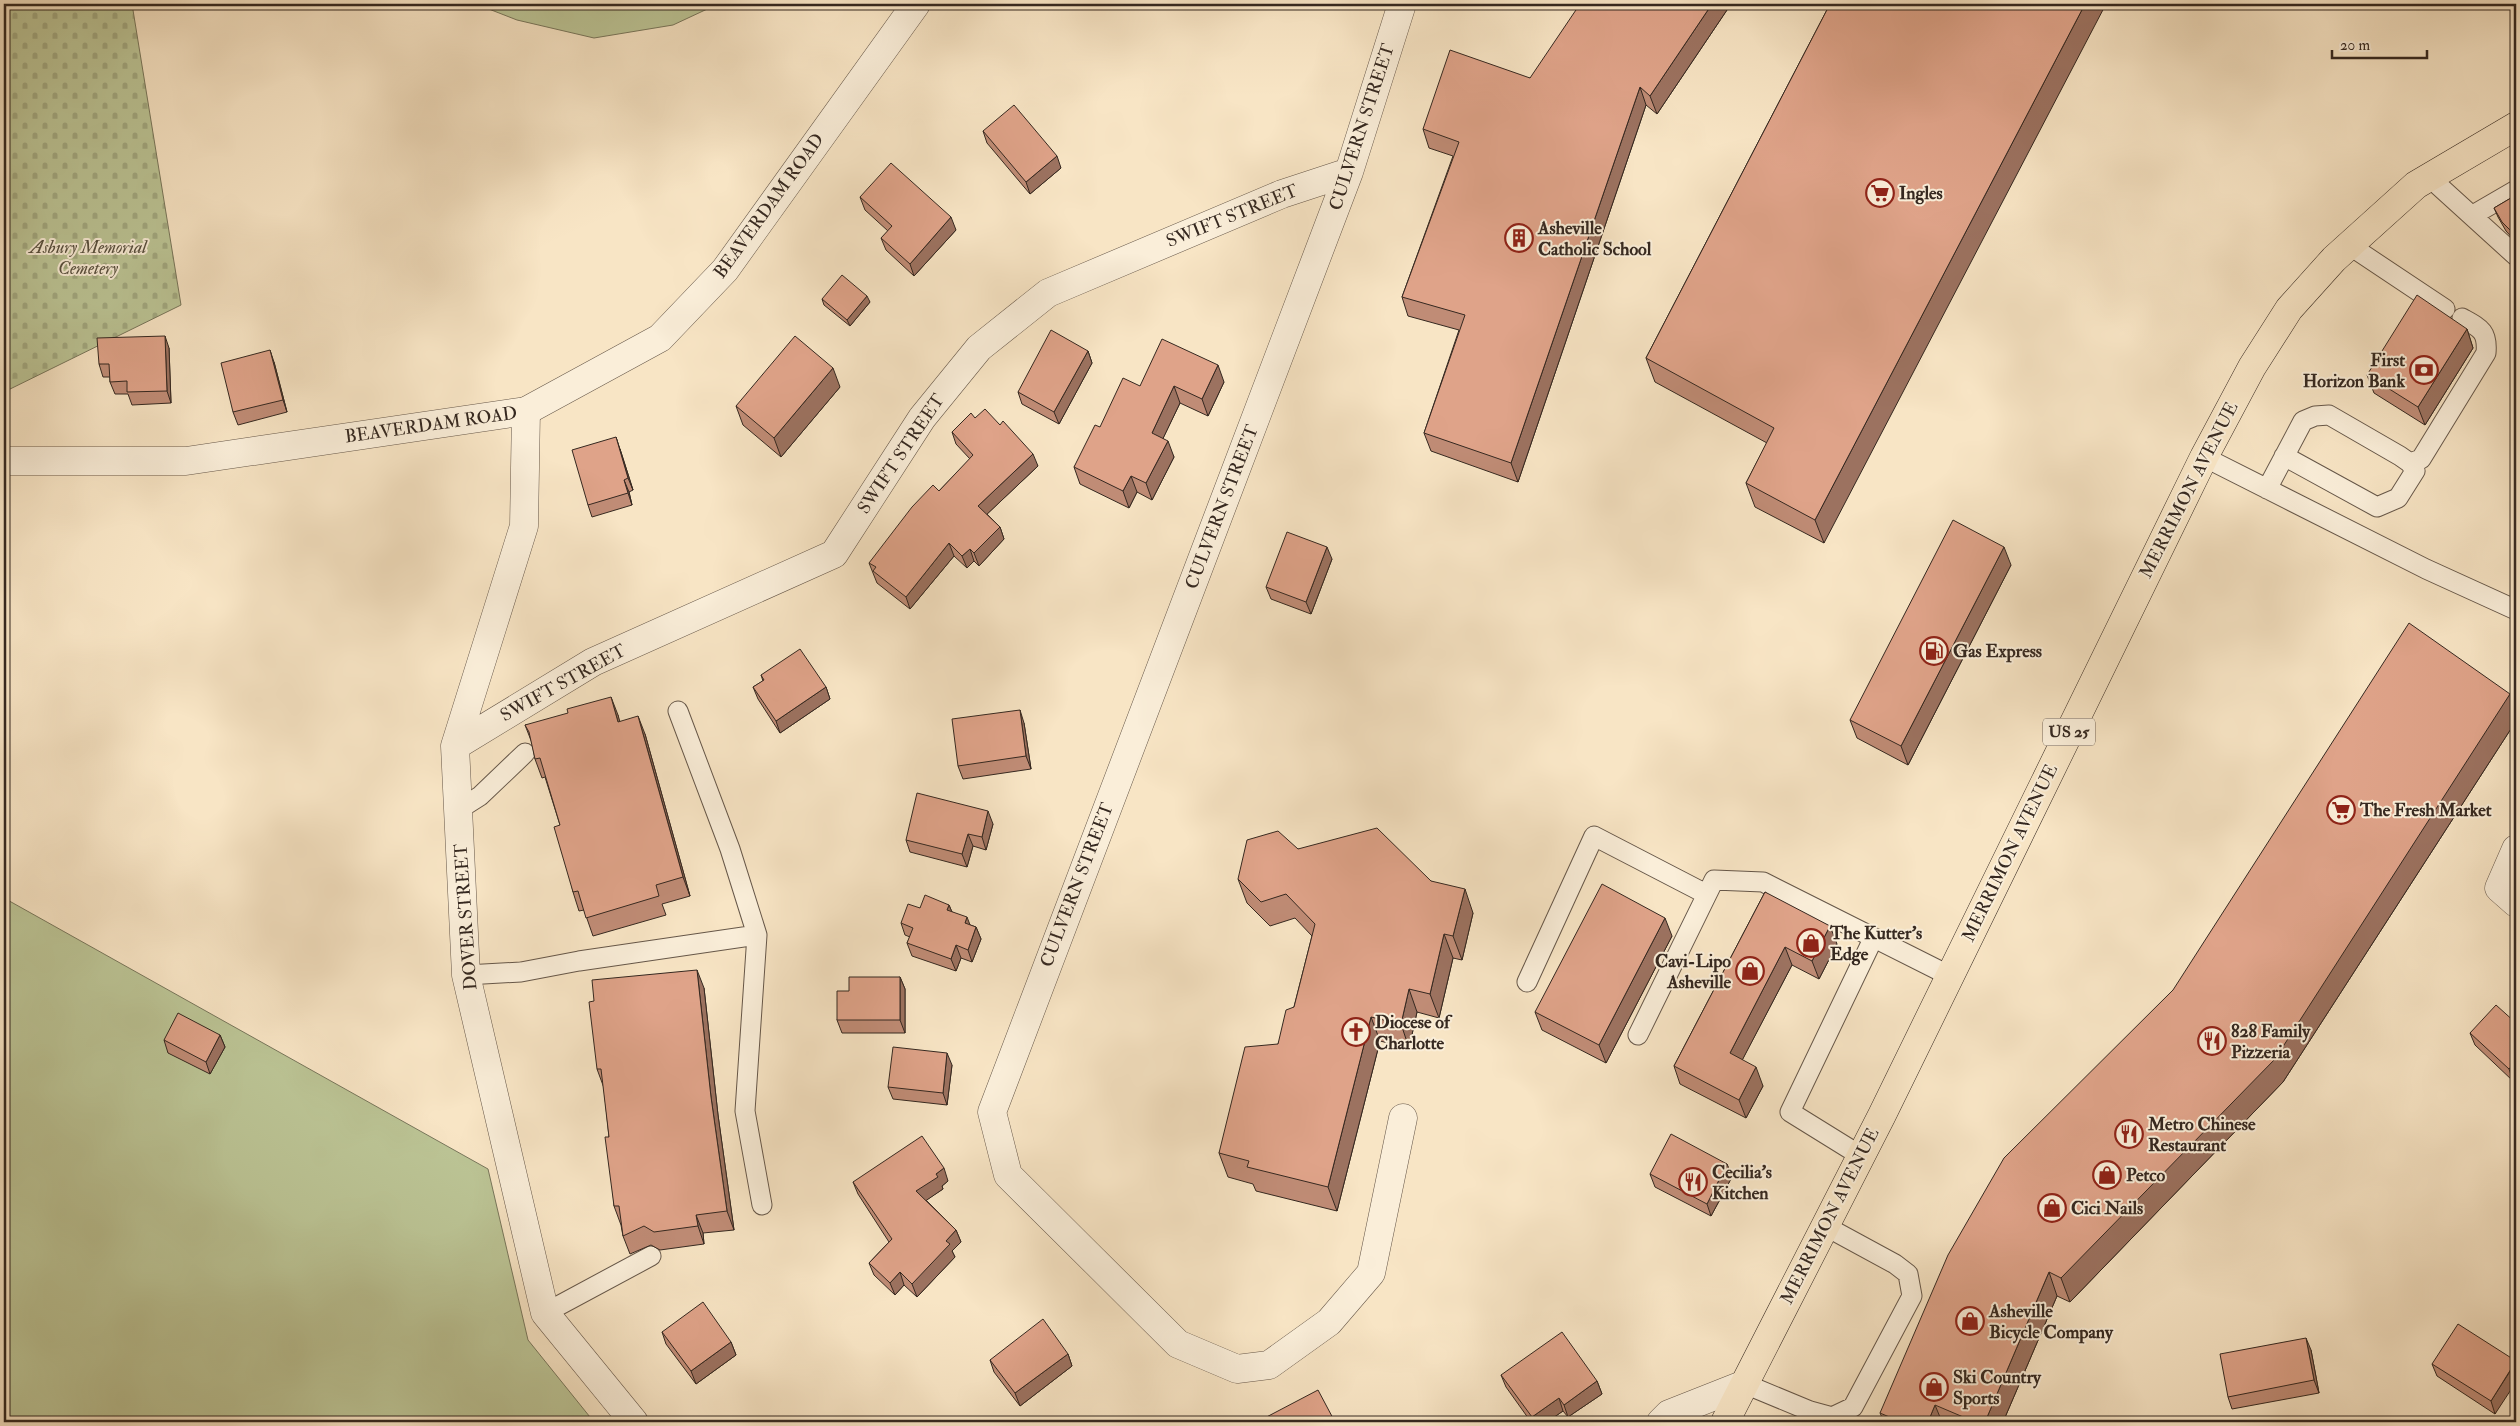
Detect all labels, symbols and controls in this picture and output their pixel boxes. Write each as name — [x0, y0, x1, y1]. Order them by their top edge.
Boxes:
scale bar — [2332, 28, 2428, 60]
text: 20 m — [2340, 36, 2370, 55]
street label: CULVERN STREET — [1324, 40, 1400, 213]
street label: BEAVERDAM ROAD — [709, 129, 829, 283]
supermarket icon: Ingles — [1865, 178, 1895, 208]
street label: SWIFT STREET — [1163, 179, 1302, 253]
place label: Ingles — [1899, 182, 1943, 205]
place label: Asheville Catholic School — [1537, 217, 1652, 261]
building icon: Asheville Catholic School — [1504, 223, 1534, 253]
park label: Asbury Memorial Cemetery — [27, 236, 148, 280]
place label: First Horizon Bank — [2303, 349, 2405, 393]
bank icon: First Horizon Bank — [2409, 355, 2439, 385]
street label: SWIFT STREET — [852, 389, 950, 518]
street label: MERRIMON AVENUE — [2134, 398, 2244, 582]
street label: BEAVERDAM ROAD — [343, 402, 519, 448]
street label: CULVERN STREET — [1180, 421, 1264, 592]
fuel station icon: Gas Express — [1919, 636, 1949, 666]
street label: SWIFT STREET — [496, 639, 630, 727]
place label: Gas Express — [1953, 640, 2042, 663]
road number: US 25 — [2043, 719, 2095, 746]
street label: MERRIMON AVENUE — [1957, 760, 2063, 946]
supermarket icon: The Fresh Market — [2326, 795, 2356, 825]
street label: CULVERN STREET — [1035, 799, 1119, 970]
place label: The Fresh Market — [2359, 799, 2492, 822]
street label: DOVER STREET — [449, 842, 483, 991]
place label: The Kutter's Edge — [1829, 922, 1922, 966]
shop icon: The Kutter's Edge — [1796, 928, 1826, 958]
place label: Cavi-Lipo Asheville — [1655, 950, 1731, 994]
shop icon: Cavi-Lipo Asheville — [1735, 956, 1765, 986]
place label: Diocese of Charlotte — [1375, 1011, 1453, 1055]
church icon: Diocese of Charlotte — [1341, 1017, 1371, 1047]
place label: 828 Family Pizzeria — [2231, 1020, 2311, 1064]
restaurant icon: 828 Family Pizzeria — [2197, 1026, 2227, 1056]
place label: Metro Chinese Restaurant — [2147, 1113, 2256, 1157]
restaurant icon: Metro Chinese Restaurant — [2114, 1119, 2144, 1149]
street label: MERRIMON AVENUE — [1775, 1124, 1885, 1308]
shop icon: Petco — [2092, 1160, 2122, 1190]
place label: Cecilia's Kitchen — [1712, 1161, 1772, 1205]
place label: Petco — [2126, 1164, 2166, 1187]
restaurant icon: Cecilia's Kitchen — [1678, 1167, 1708, 1197]
shop icon: Cici Nails — [2037, 1193, 2067, 1223]
place label: Cici Nails — [2071, 1197, 2143, 1220]
place label: Asheville Bicycle Company — [1988, 1300, 2114, 1344]
shop icon: Asheville Bicycle Company — [1955, 1306, 1985, 1336]
place label: Ski Country Sports — [1953, 1366, 2042, 1410]
shop icon: Ski Country Sports — [1919, 1372, 1949, 1402]

